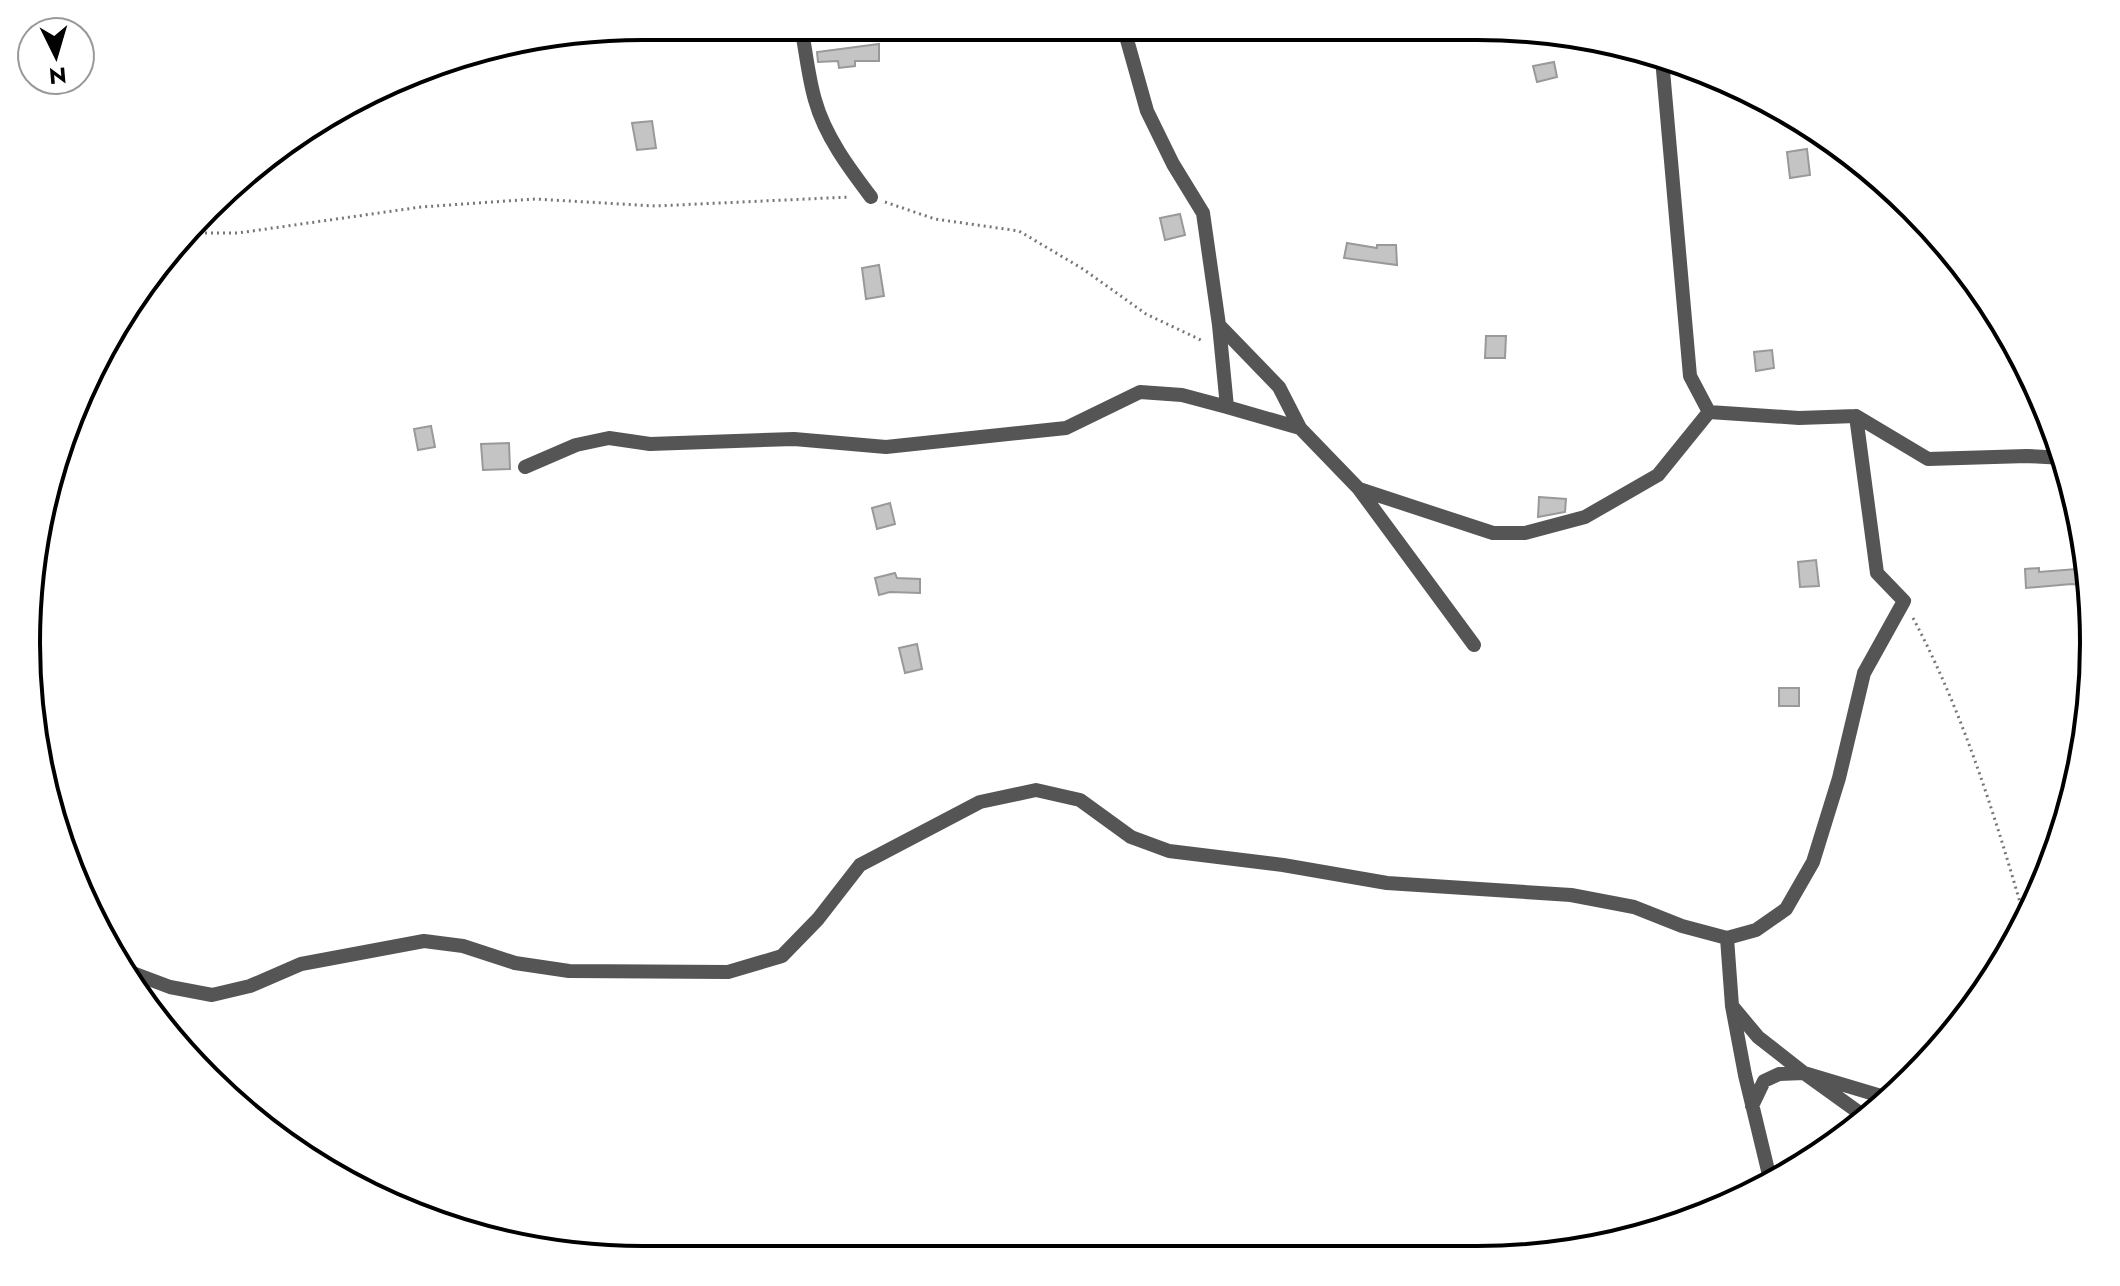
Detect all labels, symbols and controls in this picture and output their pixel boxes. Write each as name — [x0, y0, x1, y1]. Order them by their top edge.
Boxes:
north arrow — [16, 16, 96, 96]
text: N — [48, 59, 68, 93]

